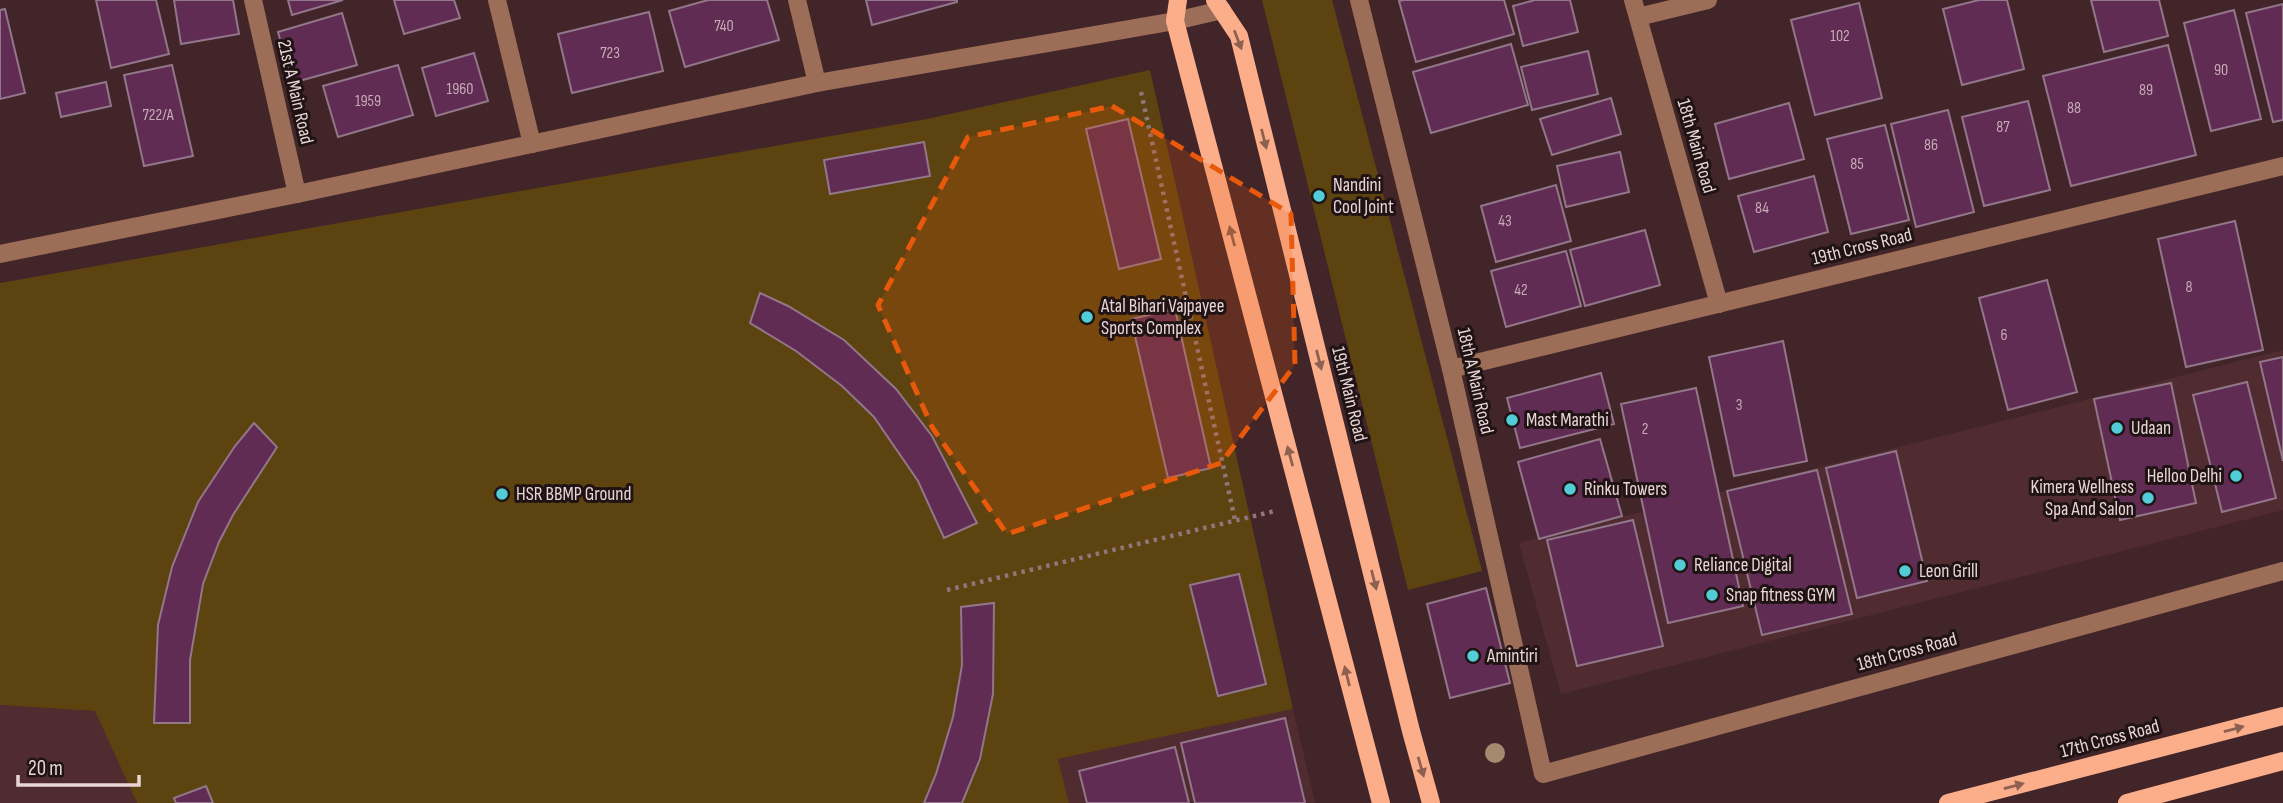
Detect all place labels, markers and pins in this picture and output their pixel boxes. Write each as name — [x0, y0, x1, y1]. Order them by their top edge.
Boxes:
place label: Nandini Cool Joint — [1333, 174, 1394, 219]
marker: Nandini Cool Joint — [1311, 188, 1327, 204]
place label: Atal Bihari Vajpayee Sports Complex — [1100, 295, 1224, 340]
marker: Atal Bihari Vajpayee Sports Complex — [1079, 309, 1095, 325]
place label: Mast Marathi — [1526, 409, 1609, 432]
marker: Mast Marathi — [1504, 412, 1520, 428]
place label: Udaan — [2131, 417, 2171, 440]
marker: Udaan — [2109, 420, 2125, 436]
place label: Helloo Delhi — [2147, 465, 2222, 488]
marker: Helloo Delhi — [2228, 468, 2244, 484]
place label: Kimera Wellness Spa And Salon — [2031, 476, 2134, 521]
place label: Rinku Towers — [1584, 478, 1667, 501]
marker: Rinku Towers — [1562, 481, 1578, 497]
place label: HSR BBMP Ground — [516, 483, 631, 506]
marker: HSR BBMP Ground — [494, 486, 510, 502]
marker: Kimera Wellness Spa And Salon — [2140, 490, 2156, 506]
place label: Reliance Digital — [1694, 554, 1792, 577]
marker: Reliance Digital — [1672, 557, 1688, 573]
place label: Leon Grill — [1919, 560, 1978, 583]
marker: Leon Grill — [1897, 563, 1913, 579]
place label: Snap fitness GYM — [1726, 584, 1835, 607]
marker: Snap fitness GYM — [1704, 587, 1720, 603]
place label: Amintiri — [1486, 645, 1538, 668]
marker: Amintiri — [1465, 648, 1481, 664]

